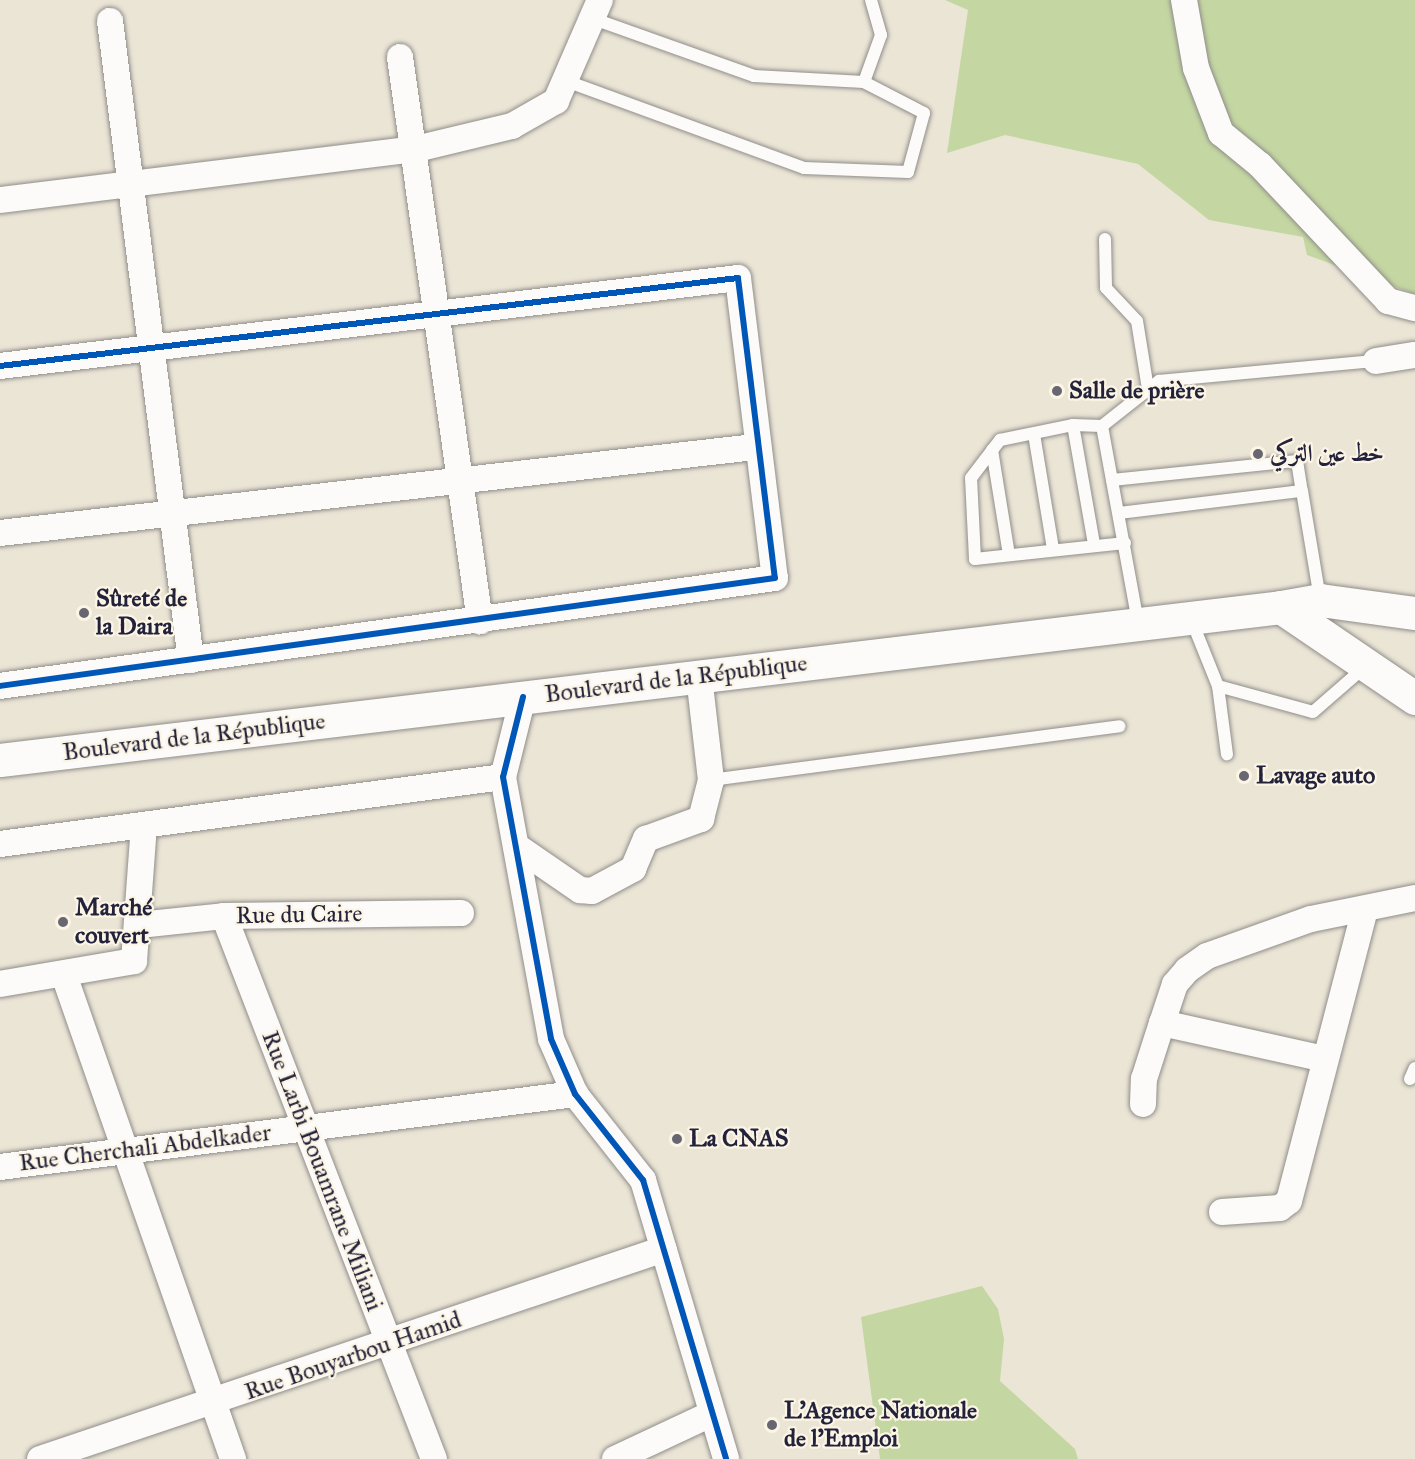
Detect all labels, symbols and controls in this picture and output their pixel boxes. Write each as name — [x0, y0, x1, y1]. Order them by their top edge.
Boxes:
place label: Salle de prière — [1069, 377, 1204, 405]
marker: Salle de prière — [1050, 384, 1064, 398]
place label: خط عين التركي — [1270, 440, 1384, 468]
marker: خط عين التركي — [1251, 447, 1265, 461]
place label: Sûreté de la Daira — [96, 585, 187, 641]
marker: Sûreté de la Daira — [77, 606, 91, 620]
street label: Boulevard de la République — [543, 649, 809, 709]
street label: Boulevard de la République — [61, 707, 327, 767]
place label: Lavage auto — [1256, 762, 1375, 790]
marker: Lavage auto — [1237, 769, 1251, 783]
place label: Marché couvert — [75, 894, 152, 950]
street label: Rue du Caire — [235, 899, 363, 931]
marker: Marché couvert — [56, 915, 70, 929]
street label: Rue Larbi Bouamrane Miliani — [255, 1027, 389, 1315]
street label: Rue Cherchali Abdelkader — [17, 1118, 273, 1178]
place label: La CNAS — [689, 1125, 789, 1153]
marker: La CNAS — [670, 1132, 684, 1146]
street label: Rue Bouyarbou Hamid — [241, 1305, 465, 1407]
place label: L’Agence Nationale de l’Emploi — [784, 1397, 977, 1453]
marker: L’Agence Nationale de l’Emploi — [765, 1418, 779, 1432]

